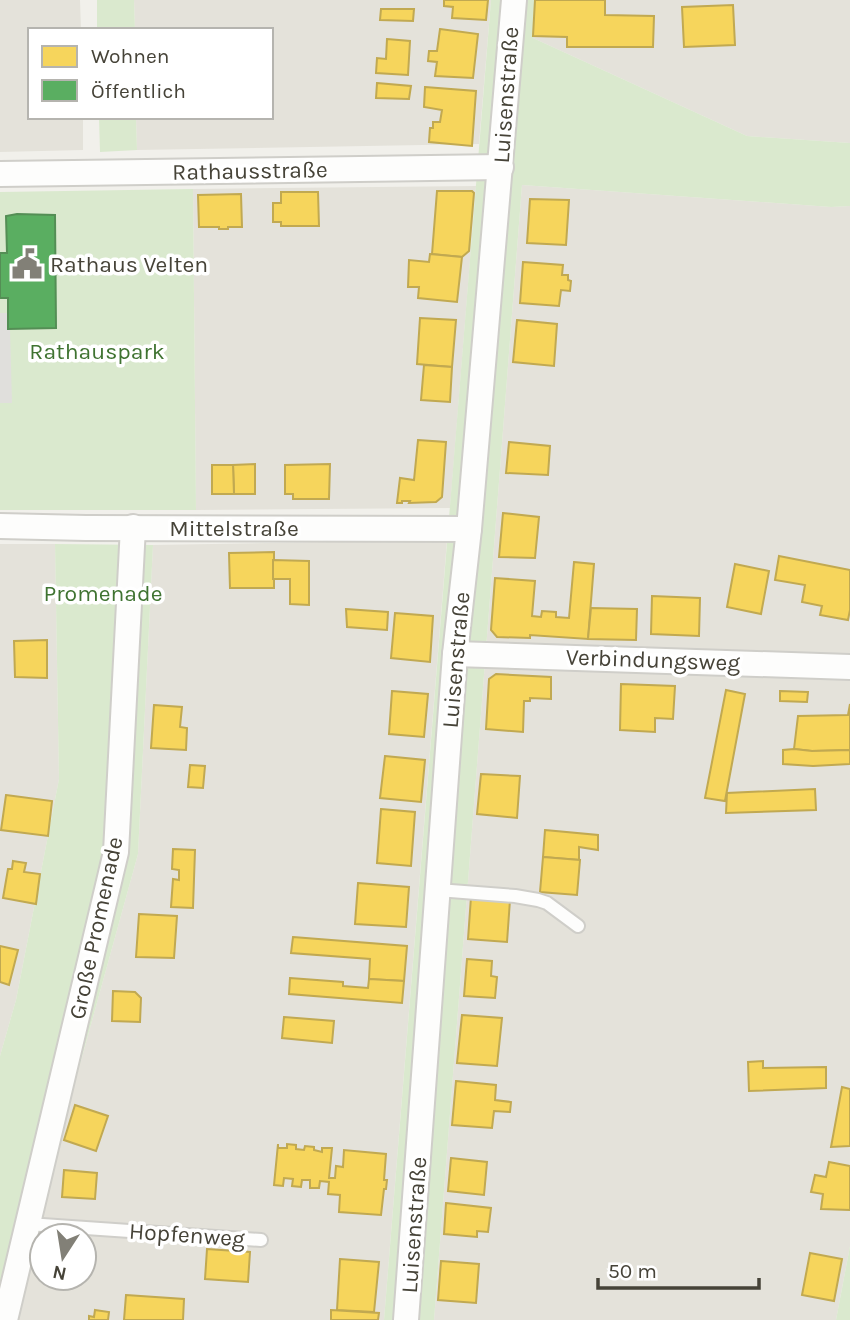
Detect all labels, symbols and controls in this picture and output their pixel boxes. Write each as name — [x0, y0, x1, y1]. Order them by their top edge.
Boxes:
street label: Luisenstraße — [488, 26, 524, 164]
legend — [28, 28, 273, 119]
text: Wohnen — [91, 44, 169, 68]
text: Öffentlich — [91, 79, 186, 103]
street label: Rathausstraße — [172, 156, 328, 186]
public building icon: Rathaus Velten — [10, 247, 44, 281]
place label: Rathaus Velten — [50, 251, 208, 278]
park label: Rathauspark — [29, 338, 165, 365]
street label: Mittelstraße — [169, 515, 299, 542]
park label: Promenade — [44, 580, 162, 607]
street label: Luisenstraße — [437, 591, 475, 729]
street label: Verbindungsweg — [565, 643, 741, 677]
street label: Große Promenade — [63, 834, 129, 1022]
street label: Luisenstraße — [396, 1156, 432, 1294]
street label: Hopfenweg — [128, 1217, 246, 1253]
north arrow — [28, 1222, 98, 1292]
scale bar — [598, 1246, 759, 1290]
text: 50 m — [608, 1259, 657, 1283]
text: N — [51, 1260, 69, 1285]

